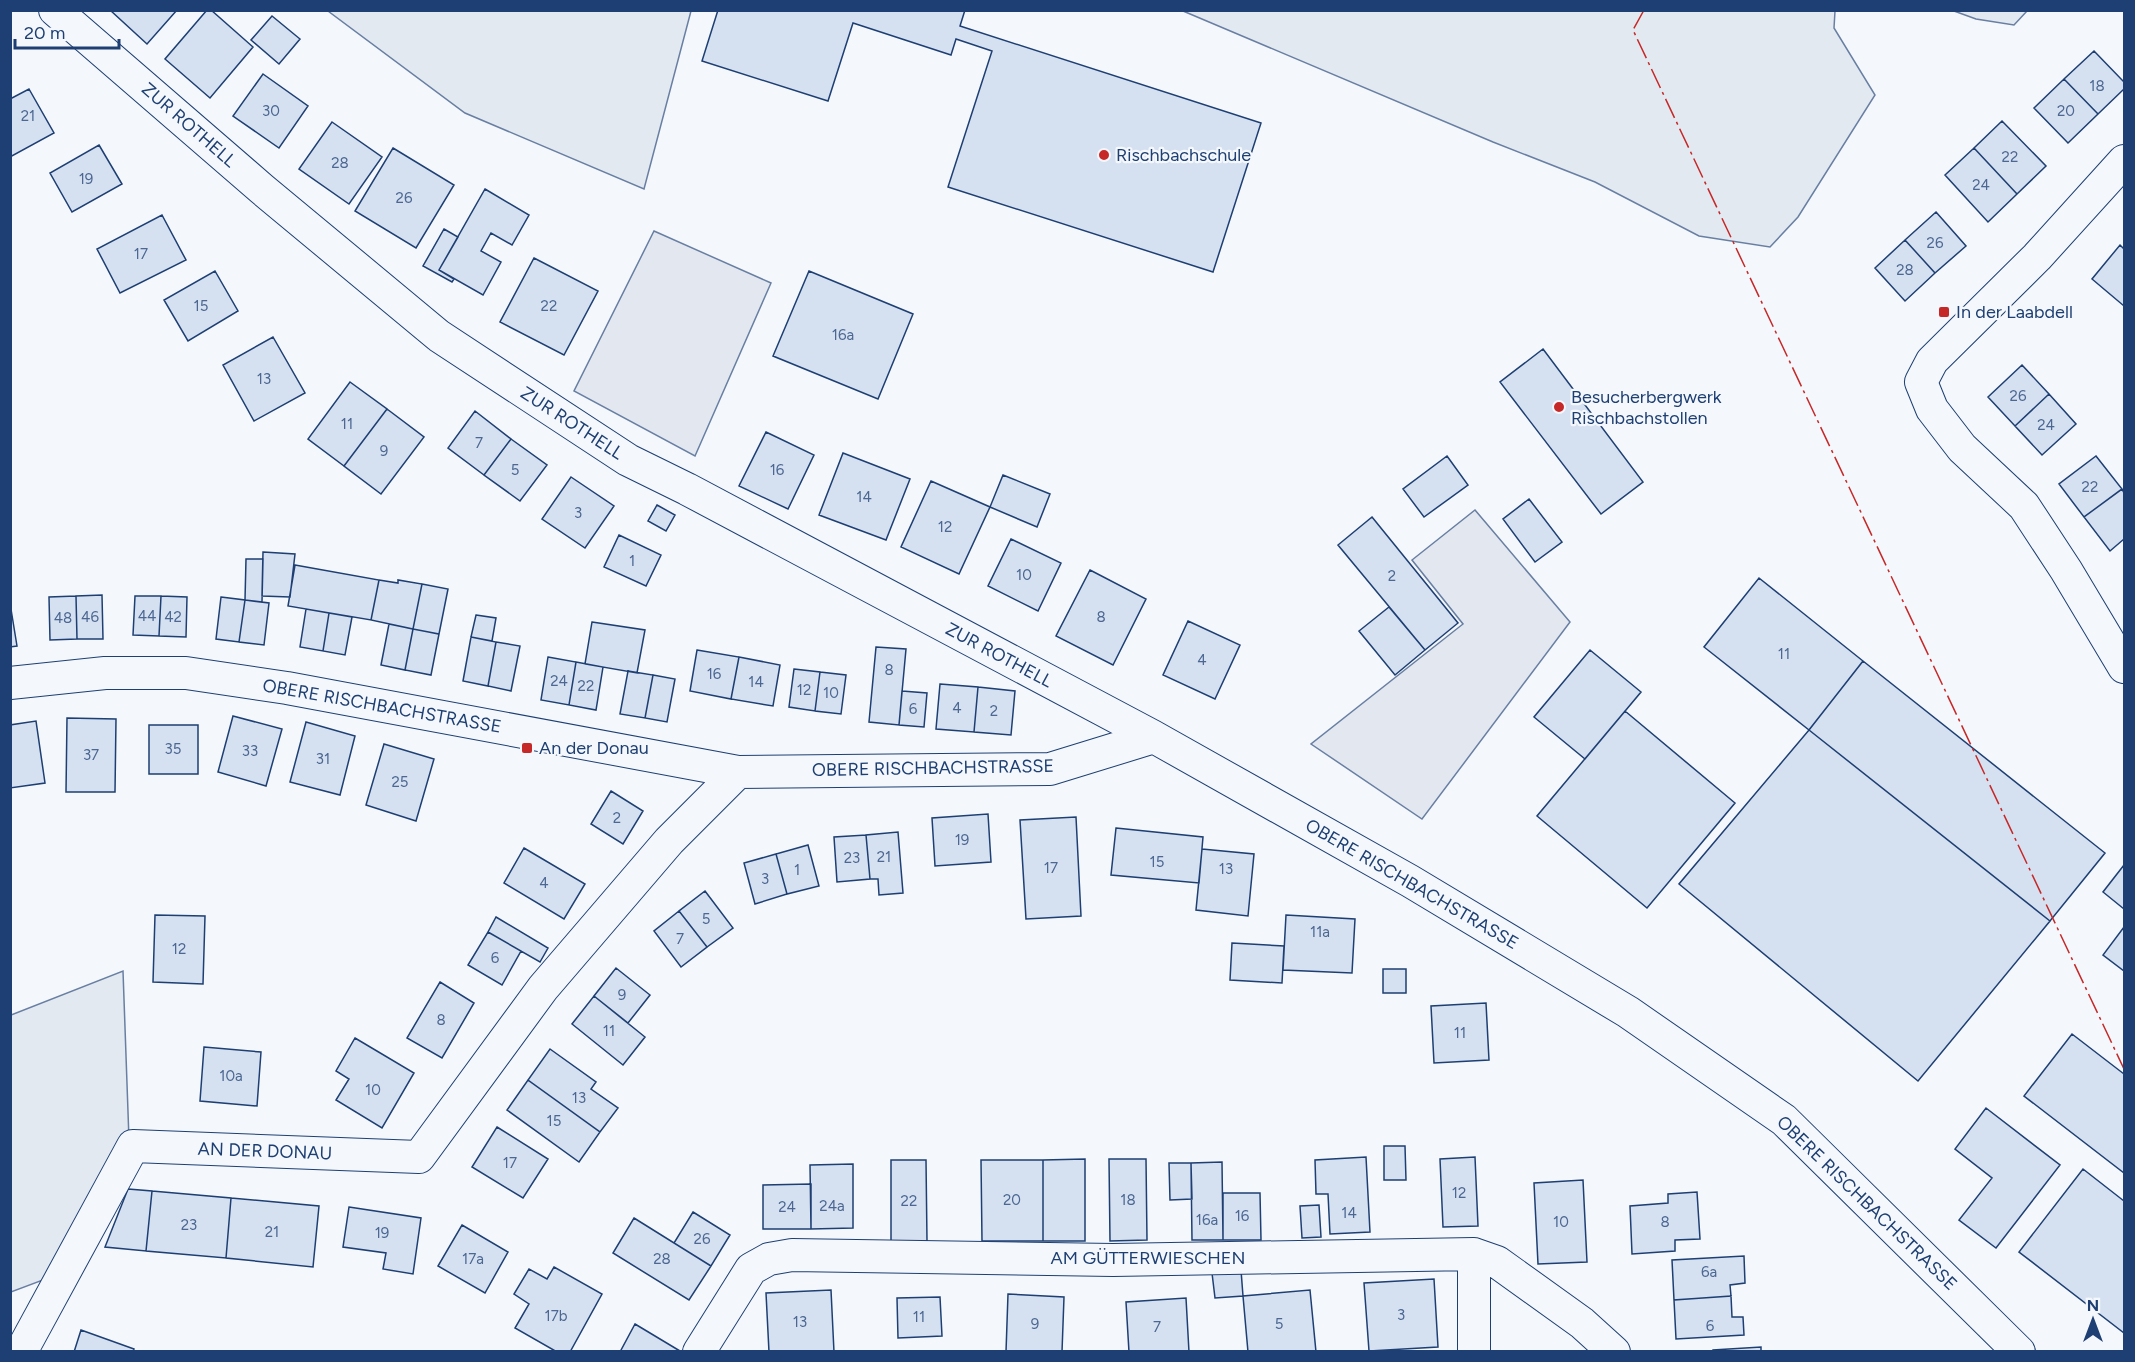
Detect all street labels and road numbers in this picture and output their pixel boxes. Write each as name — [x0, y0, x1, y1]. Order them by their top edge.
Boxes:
street label: ZUR ROTHELL — [137, 78, 241, 172]
street label: ZUR ROTHELL — [517, 382, 628, 465]
street label: ZUR ROTHELL — [942, 618, 1057, 693]
street label: OBERE RISCHBACHSTRASSE — [261, 674, 503, 738]
street label: OBERE RISCHBACHSTRASSE — [812, 755, 1054, 781]
street label: OBERE RISCHBACHSTRASSE — [1302, 814, 1522, 954]
street label: OBERE RISCHBACHSTRASSE — [1772, 1111, 1962, 1295]
street label: AN DER DONAU — [197, 1138, 333, 1164]
street label: AM GÜTTERWIESCHEN — [1051, 1247, 1245, 1269]

